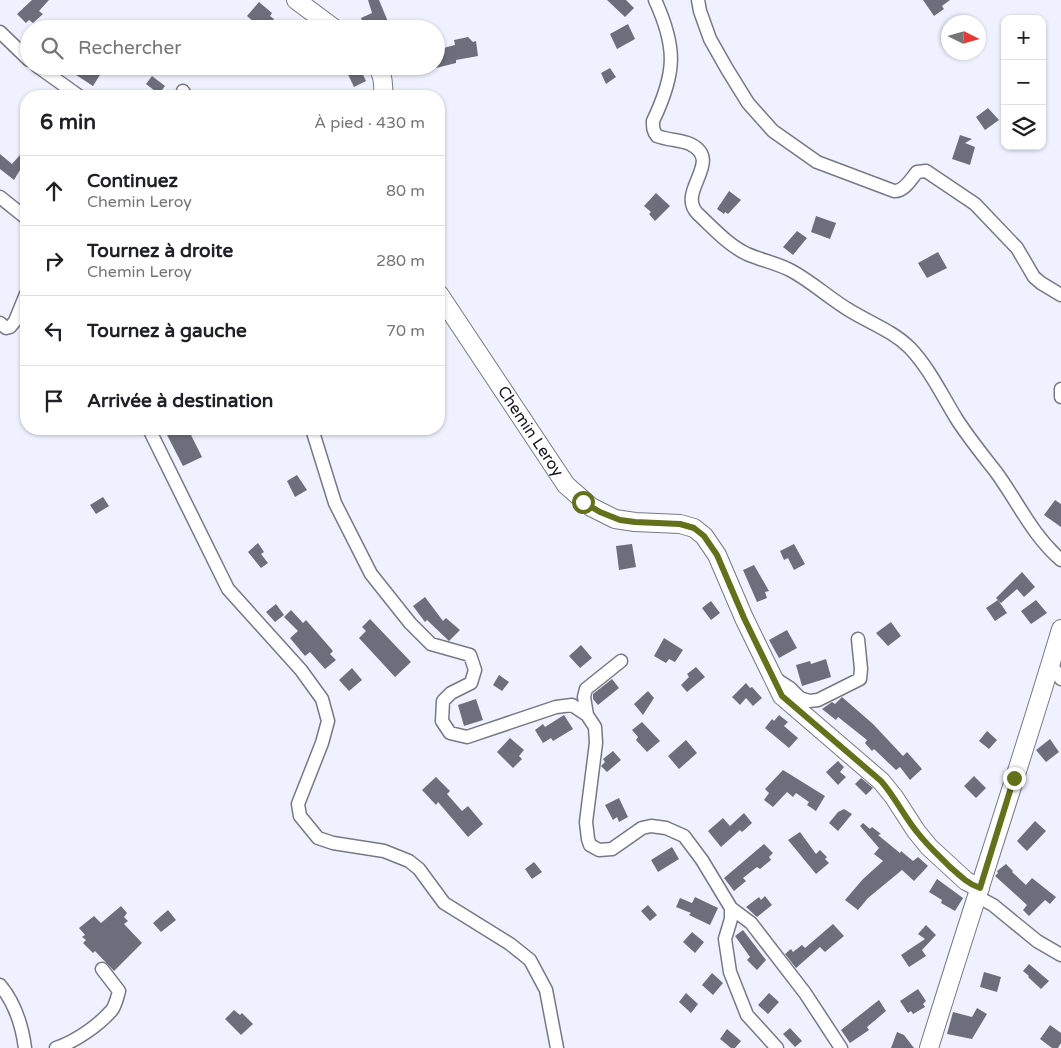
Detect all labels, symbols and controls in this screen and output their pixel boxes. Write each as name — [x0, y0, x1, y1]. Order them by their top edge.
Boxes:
north arrow — [941, 15, 986, 60]
map controls — [1001, 15, 1046, 150]
button: + — [1001, 15, 1046, 60]
search box — [20, 20, 445, 75]
icon: search — [38, 34, 66, 62]
text: Rechercher — [78, 37, 181, 59]
button: − — [1001, 60, 1046, 105]
button: layers — [1001, 105, 1046, 150]
text: 6 min — [40, 110, 96, 135]
text: À pied · 430 m — [314, 113, 425, 133]
text: Continuez — [87, 170, 178, 192]
icon: ahead — [40, 177, 68, 205]
text: 80 m — [386, 181, 425, 201]
text: Chemin Leroy — [87, 192, 192, 212]
text: Tournez à droite — [87, 240, 233, 262]
icon: right — [40, 247, 68, 275]
text: 280 m — [376, 251, 425, 271]
text: Chemin Leroy — [87, 262, 192, 282]
icon: left — [40, 317, 68, 345]
text: Tournez à gauche — [87, 320, 247, 342]
text: 70 m — [386, 321, 425, 341]
street label: Chemin Leroy — [493, 382, 568, 481]
icon: arrive — [40, 387, 68, 415]
text: Arrivée à destination — [87, 390, 273, 412]
route start — [572, 491, 595, 514]
route end — [1003, 767, 1026, 790]

